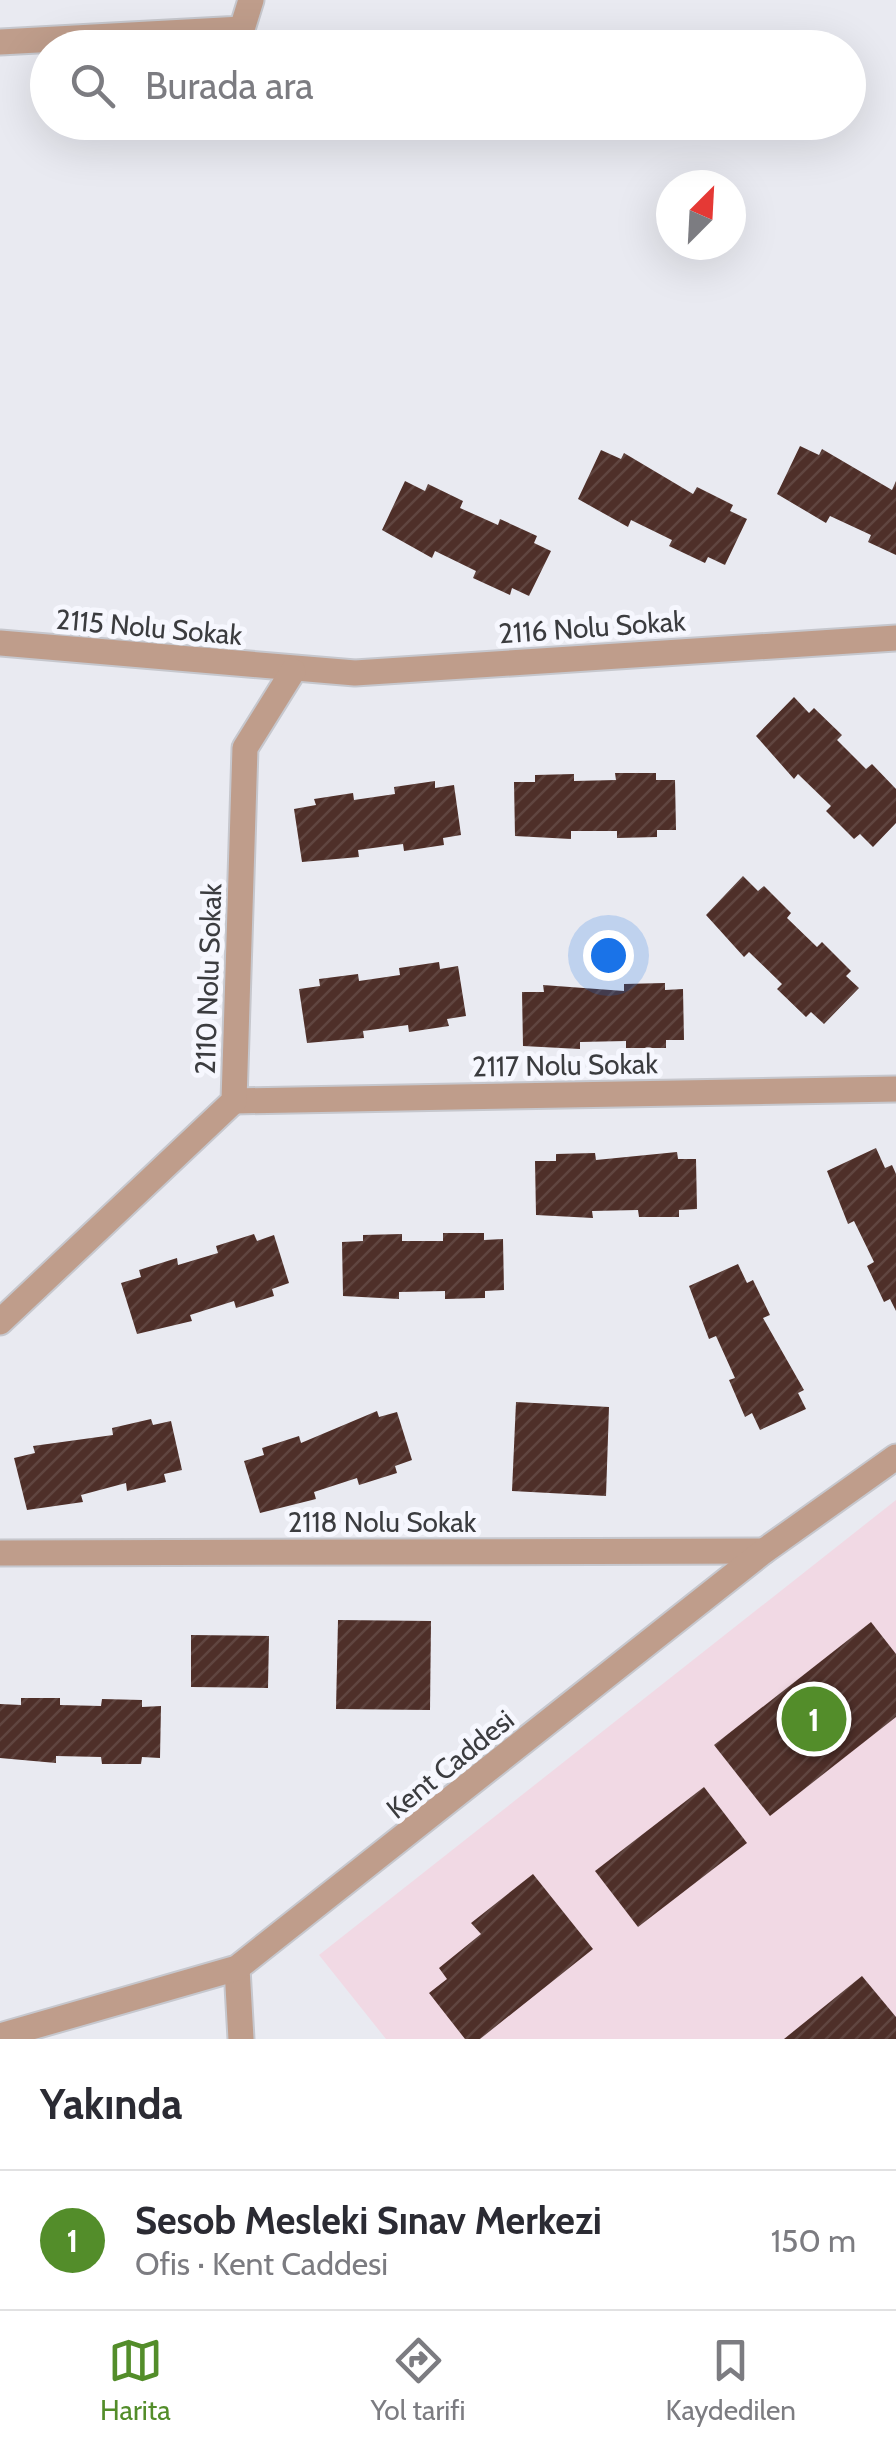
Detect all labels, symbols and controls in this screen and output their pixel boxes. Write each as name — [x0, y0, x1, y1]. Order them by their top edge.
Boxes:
search box — [30, 30, 866, 140]
icon: search — [65, 58, 120, 113]
text: Burada ara — [145, 62, 314, 109]
north arrow — [656, 170, 746, 260]
street label: 2115 Nolu Sokak — [54, 602, 244, 652]
street label: 2116 Nolu Sokak — [497, 603, 687, 651]
street label: 2110 Nolu Sokak — [188, 882, 228, 1075]
your location — [583, 930, 634, 981]
street label: 2117 Nolu Sokak — [472, 1046, 659, 1084]
street label: 2118 Nolu Sokak — [288, 1505, 477, 1539]
pin: 1 — [782, 1682, 846, 1756]
street label: Kent Caddesi — [379, 1702, 521, 1826]
text: Yakında — [40, 2078, 182, 2130]
text: Sesob Mesleki Sınav Merkezi — [135, 2197, 602, 2244]
text: 1 — [67, 2221, 78, 2260]
text: 150 m — [771, 2221, 856, 2260]
text: Ofis · Kent Caddesi — [135, 2244, 388, 2283]
tab: Harita — [100, 2333, 171, 2427]
tab: Yol tarifi — [371, 2333, 465, 2427]
tab: Kaydedilen — [666, 2333, 796, 2427]

